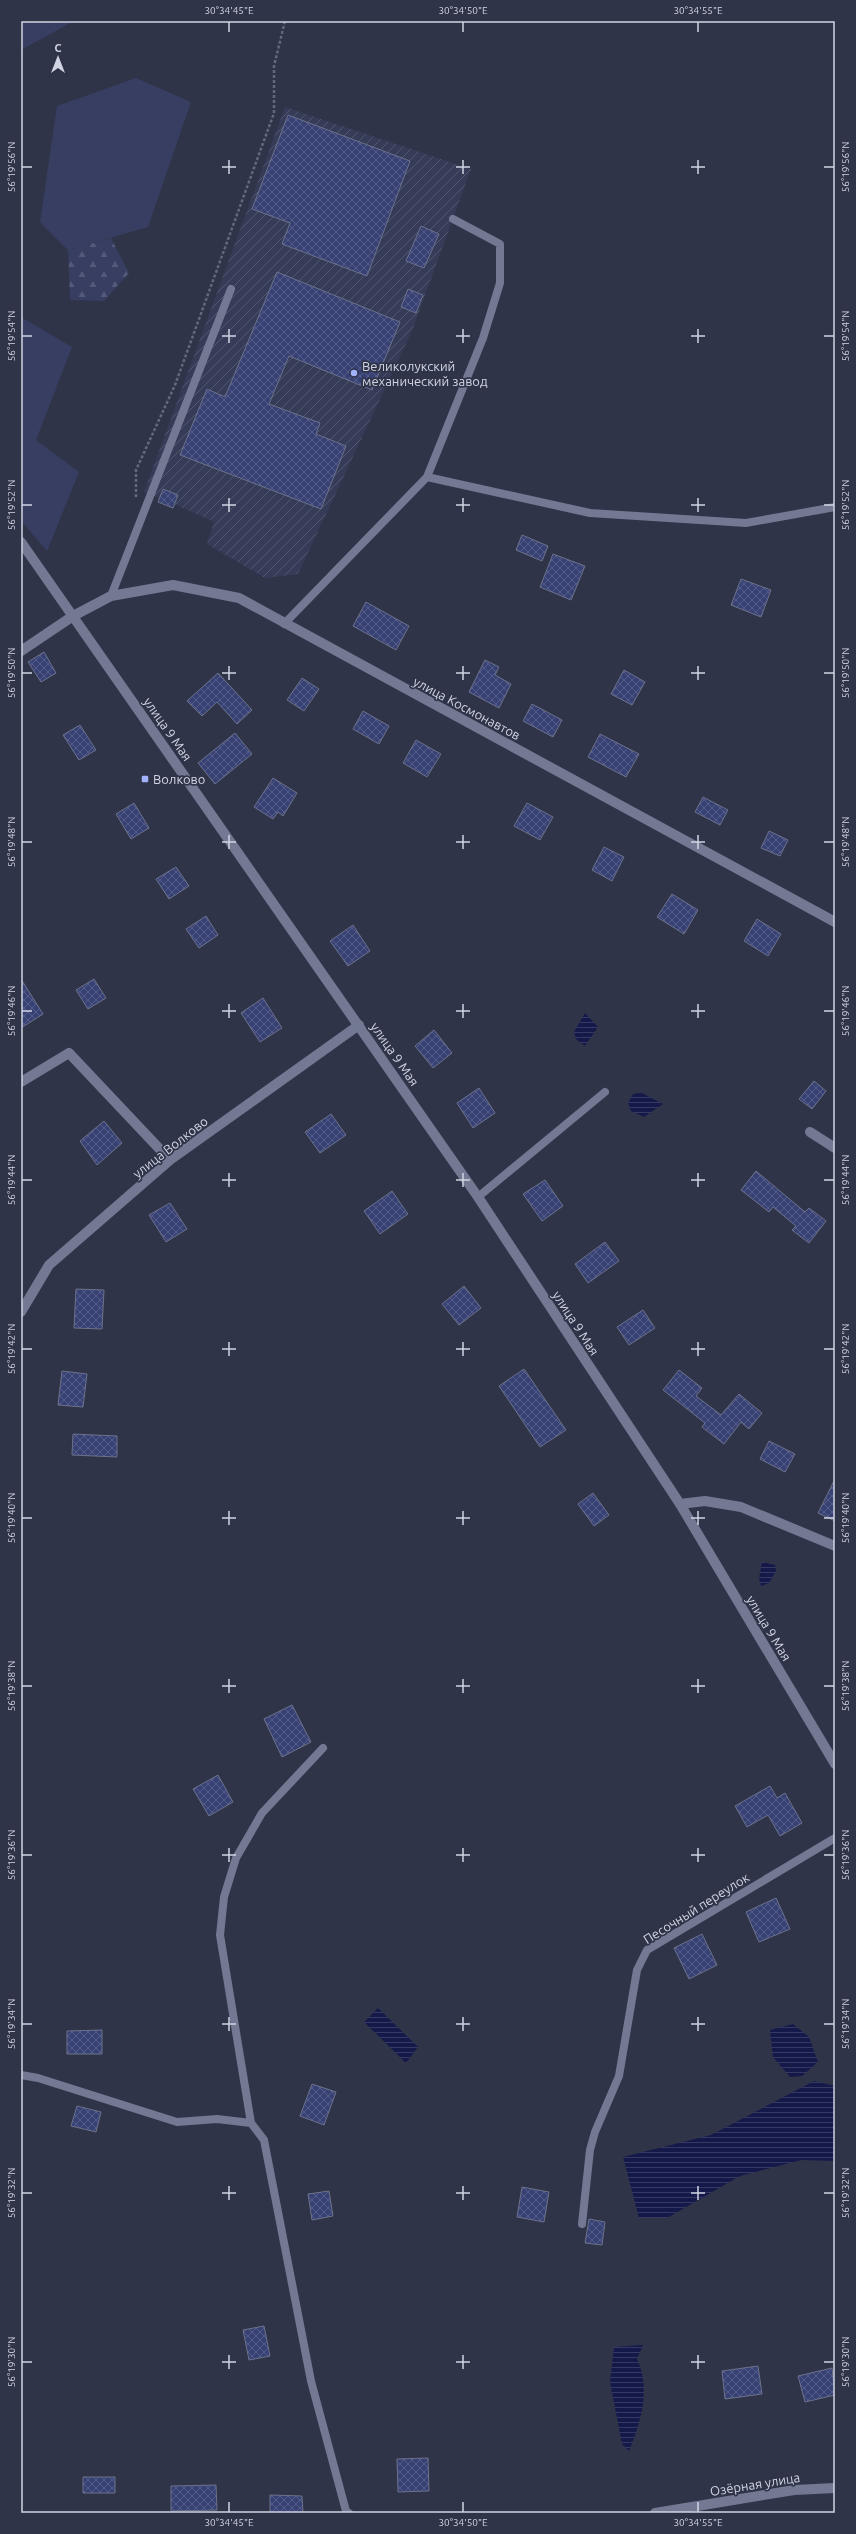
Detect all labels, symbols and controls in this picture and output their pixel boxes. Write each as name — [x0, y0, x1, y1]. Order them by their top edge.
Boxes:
text: 30°34'45"E — [204, 5, 254, 16]
text: 30°34'50"E — [438, 5, 488, 16]
text: 30°34'55"E — [673, 5, 723, 16]
north arrow — [38, 38, 78, 78]
text: С — [54, 42, 62, 54]
text: 56°19'56"N — [6, 142, 17, 192]
text: 56°19'56"N — [840, 142, 851, 192]
text: 56°19'54"N — [6, 311, 17, 361]
text: 56°19'54"N — [840, 311, 851, 361]
place label: Великолукский механический завод — [362, 359, 488, 388]
marker: Великолукский механический завод — [349, 368, 359, 378]
text: 56°19'52"N — [6, 480, 17, 530]
text: 56°19'52"N — [840, 480, 851, 530]
text: 56°19'50"N — [6, 648, 17, 698]
text: 56°19'50"N — [840, 648, 851, 698]
street label: улица Космонавтов — [411, 674, 523, 742]
street label: улица 9 Мая — [141, 695, 195, 763]
place label: Волково — [153, 772, 205, 786]
marker: Волково — [140, 774, 150, 784]
text: 56°19'48"N — [6, 817, 17, 867]
text: 56°19'48"N — [840, 817, 851, 867]
text: 56°19'46"N — [6, 986, 17, 1036]
text: 56°19'46"N — [840, 986, 851, 1036]
street label: улица 9 Мая — [368, 1020, 422, 1088]
street label: улица Волково — [130, 1114, 210, 1180]
text: 56°19'44"N — [6, 1155, 17, 1205]
text: 56°19'44"N — [840, 1155, 851, 1205]
street label: улица 9 Мая — [550, 1288, 602, 1358]
text: 56°19'42"N — [6, 1324, 17, 1374]
text: 56°19'42"N — [840, 1324, 851, 1374]
text: 56°19'40"N — [6, 1493, 17, 1543]
text: 56°19'40"N — [840, 1493, 851, 1543]
street label: улица 9 Мая — [744, 1593, 794, 1663]
text: 56°19'38"N — [6, 1661, 17, 1711]
text: 56°19'38"N — [840, 1661, 851, 1711]
text: 56°19'36"N — [6, 1830, 17, 1880]
text: 56°19'36"N — [840, 1830, 851, 1880]
street label: Песочный переулок — [641, 1870, 752, 1946]
text: 56°19'34"N — [6, 1999, 17, 2049]
text: 56°19'34"N — [840, 1999, 851, 2049]
text: 56°19'32"N — [6, 2168, 17, 2218]
text: 56°19'32"N — [840, 2168, 851, 2218]
text: 56°19'30"N — [6, 2337, 17, 2387]
text: 56°19'30"N — [840, 2337, 851, 2387]
street label: Озёрная улица — [709, 2470, 801, 2498]
text: 30°34'45"E — [204, 2517, 254, 2528]
text: 30°34'50"E — [438, 2517, 488, 2528]
text: 30°34'55"E — [673, 2517, 723, 2528]

